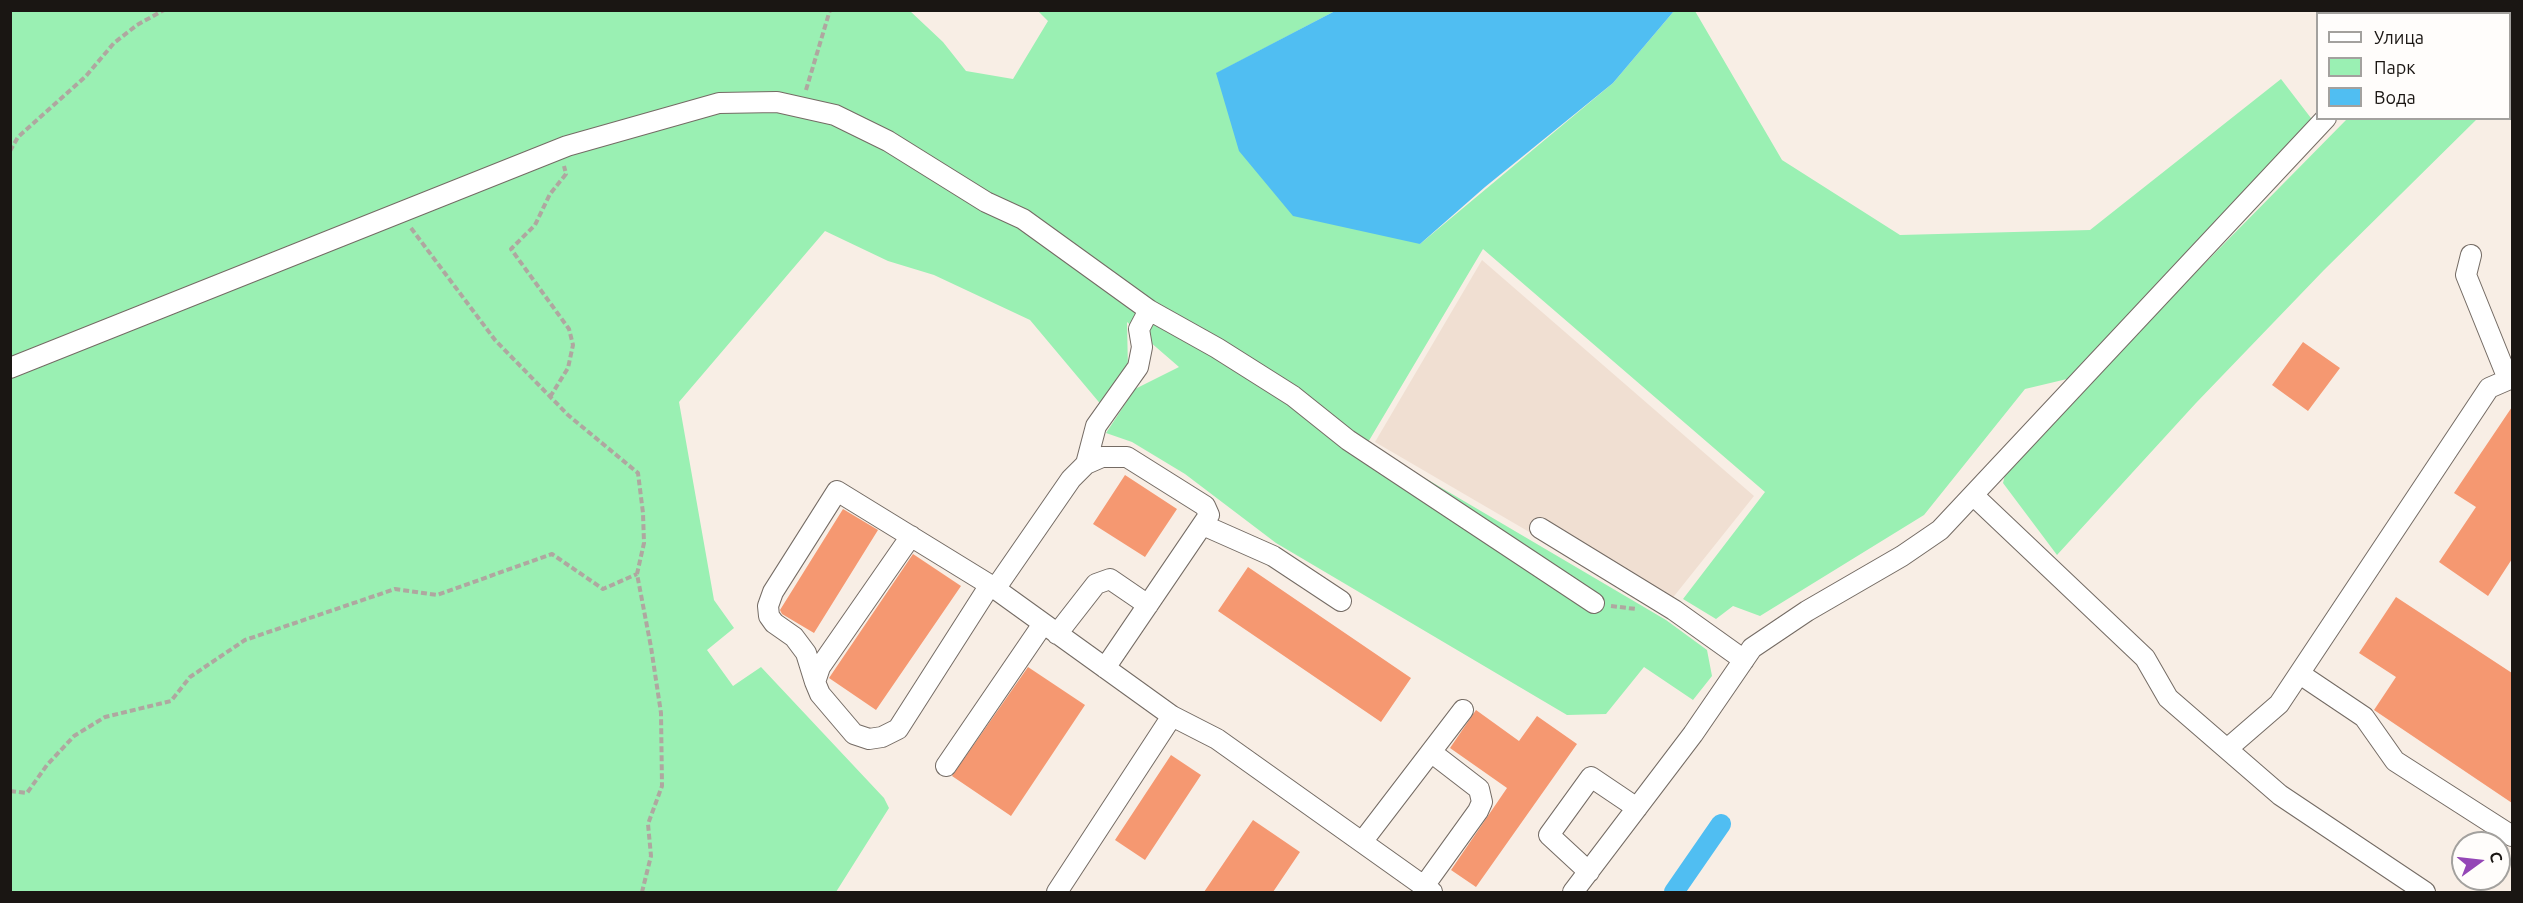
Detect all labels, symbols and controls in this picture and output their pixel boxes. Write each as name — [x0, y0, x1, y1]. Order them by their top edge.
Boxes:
legend — [2316, 12, 2511, 120]
text: Улица — [2374, 27, 2424, 47]
text: Парк — [2374, 57, 2415, 77]
text: Вода — [2374, 87, 2416, 107]
north arrow — [2451, 831, 2511, 891]
text: С — [2486, 850, 2506, 864]

